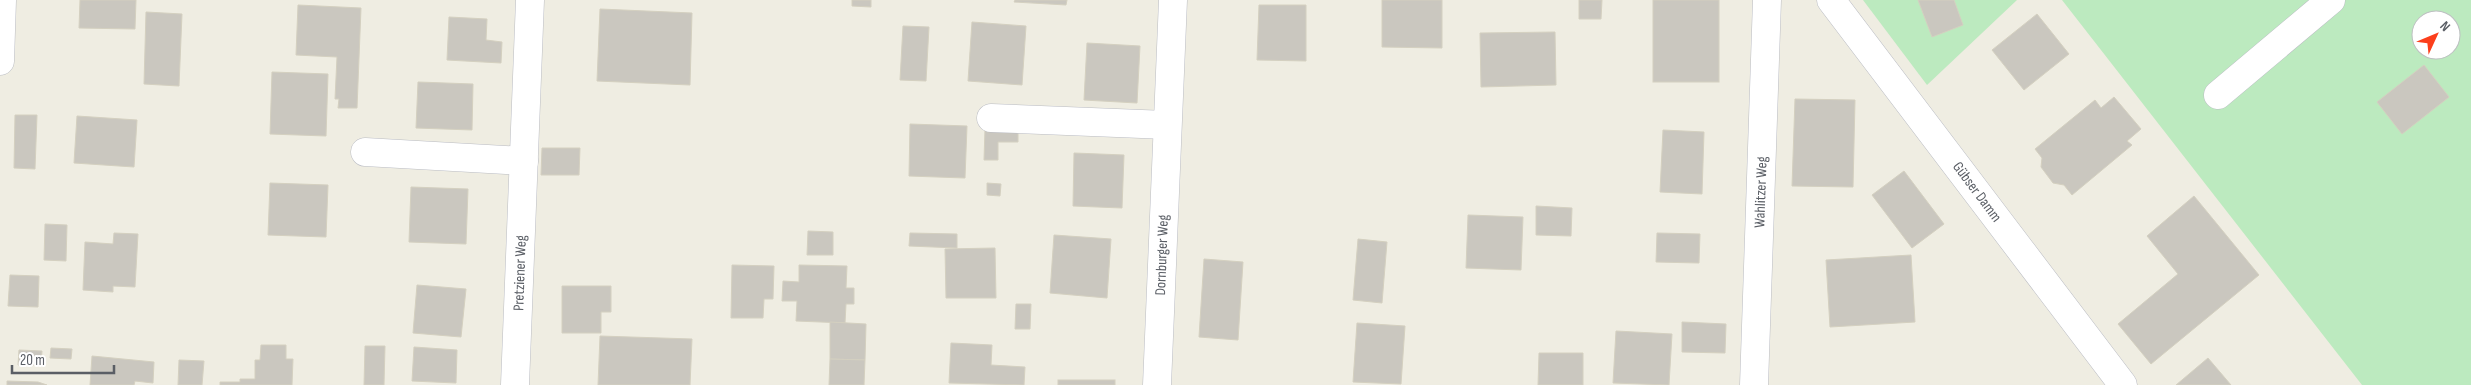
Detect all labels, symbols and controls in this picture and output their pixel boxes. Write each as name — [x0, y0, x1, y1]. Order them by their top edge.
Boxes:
north arrow — [2411, 10, 2461, 60]
text: N — [2436, 18, 2454, 35]
street label: Wahlitzer Weg — [1750, 156, 1772, 228]
street label: Gübser Damm — [1948, 158, 2006, 226]
street label: Dornburger Weg — [1151, 214, 1173, 296]
street label: Pretziener Weg — [509, 235, 531, 311]
scale bar — [12, 342, 115, 374]
text: 20 m — [20, 351, 45, 370]

